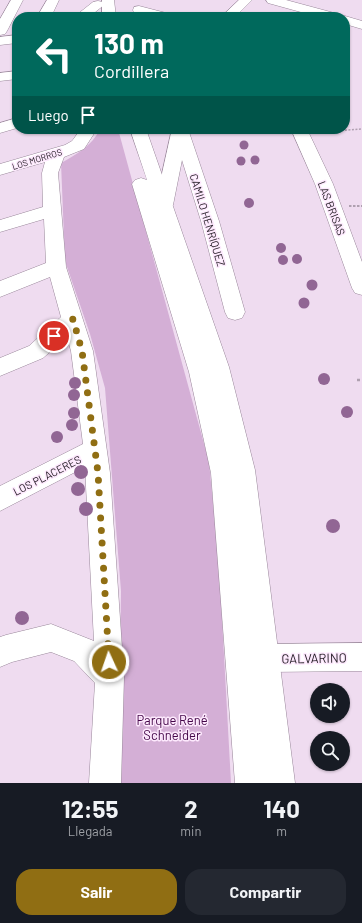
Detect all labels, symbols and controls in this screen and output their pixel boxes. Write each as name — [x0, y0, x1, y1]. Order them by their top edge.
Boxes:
text: 130 m — [94, 26, 164, 60]
icon: left — [28, 28, 80, 80]
text: Cordillera — [94, 60, 169, 82]
icon: arrive — [77, 104, 99, 126]
text: Luego — [28, 106, 69, 124]
street label: LOS MORROS — [11, 146, 63, 172]
street label: CAMILO HENRÍQUEZ — [188, 172, 228, 268]
street label: LAS BRISAS — [316, 179, 348, 237]
pin — [37, 319, 71, 353]
icon: arrive — [43, 325, 65, 347]
street label: LOS PLACERES — [11, 452, 83, 498]
position arrow — [88, 641, 130, 683]
street label: GALVARINO — [281, 649, 347, 667]
map controls — [310, 683, 350, 771]
button: sound — [310, 683, 350, 723]
park label: Parque René Schneider — [136, 712, 208, 743]
button: search — [310, 731, 350, 771]
text: 12:55 — [62, 794, 118, 823]
text: 2 — [184, 794, 198, 823]
text: 140 — [263, 794, 300, 823]
text: Llegada — [68, 823, 113, 839]
text: min — [180, 823, 201, 839]
text: m — [276, 823, 287, 839]
button: Salir — [16, 869, 177, 915]
button: Compartir — [185, 869, 346, 915]

